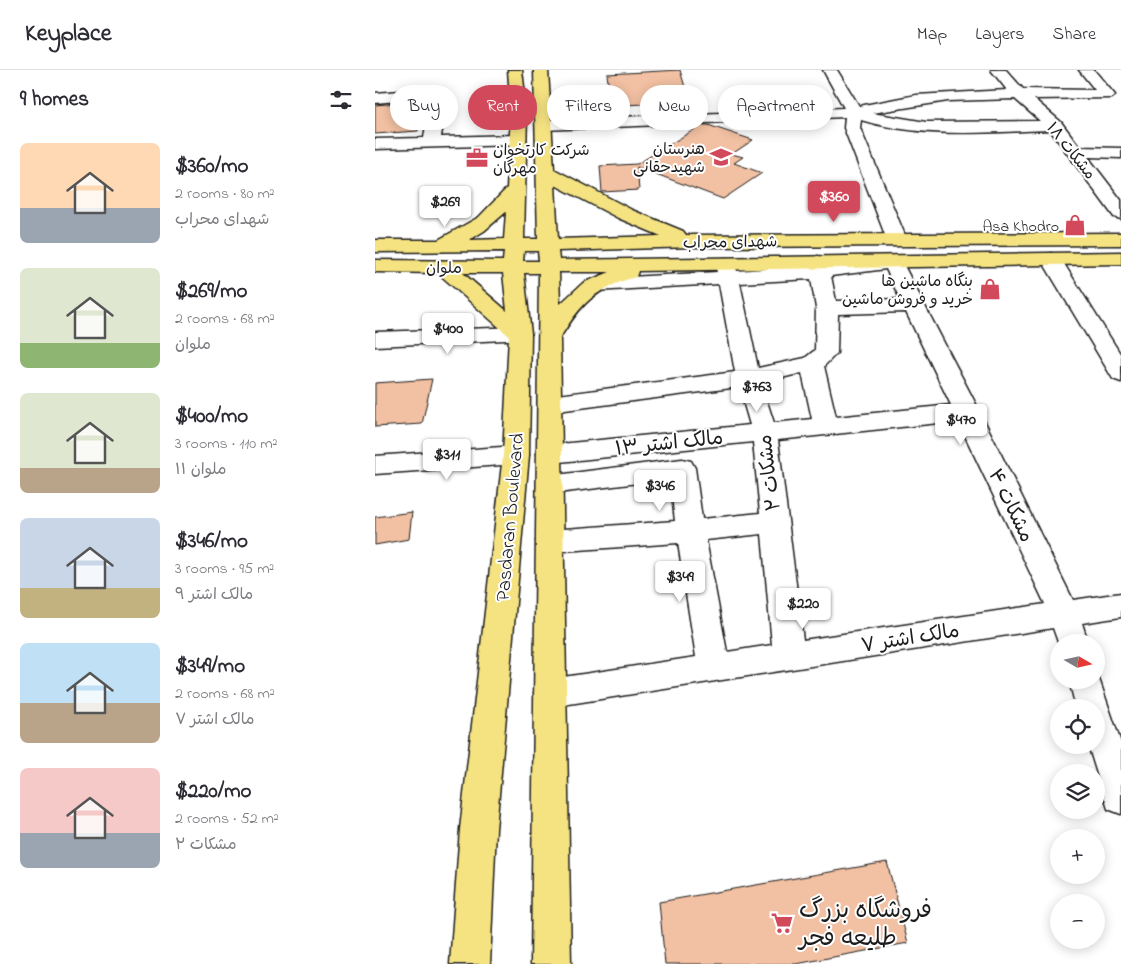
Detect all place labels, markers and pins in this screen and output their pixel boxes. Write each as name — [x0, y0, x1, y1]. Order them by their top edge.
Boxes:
place label: هنرستان شهیدحقانی — [633, 138, 705, 180]
place label: شرکت کارتخوان مهرگان — [493, 139, 590, 181]
school or university icon: هنرستان شهیدحقانی — [708, 144, 734, 170]
office icon: شرکت کارتخوان مهرگان — [464, 145, 490, 171]
pin: $360 — [804, 180, 864, 223]
pin: $269 — [415, 186, 475, 228]
shop icon: Asa Khodro — [1062, 212, 1088, 238]
place label: Asa Khodro — [982, 215, 1059, 239]
place label: بنگاه ماشین ها خرید و فروش ماشین — [842, 270, 973, 312]
shop icon: بنگاه ماشین ها خرید و فروش ماشین — [977, 276, 1003, 302]
pin: $400 — [418, 312, 478, 355]
pin: $763 — [727, 370, 787, 413]
pin: $470 — [931, 404, 991, 446]
pin: $311 — [417, 438, 477, 481]
pin: $346 — [630, 470, 690, 512]
pin: $349 — [650, 560, 710, 603]
pin: $220 — [773, 588, 833, 630]
place label: فروشگاه بزرگ طلیعه فجر — [797, 894, 932, 957]
supermarket icon: فروشگاه بزرگ طلیعه فجر — [769, 910, 795, 936]

